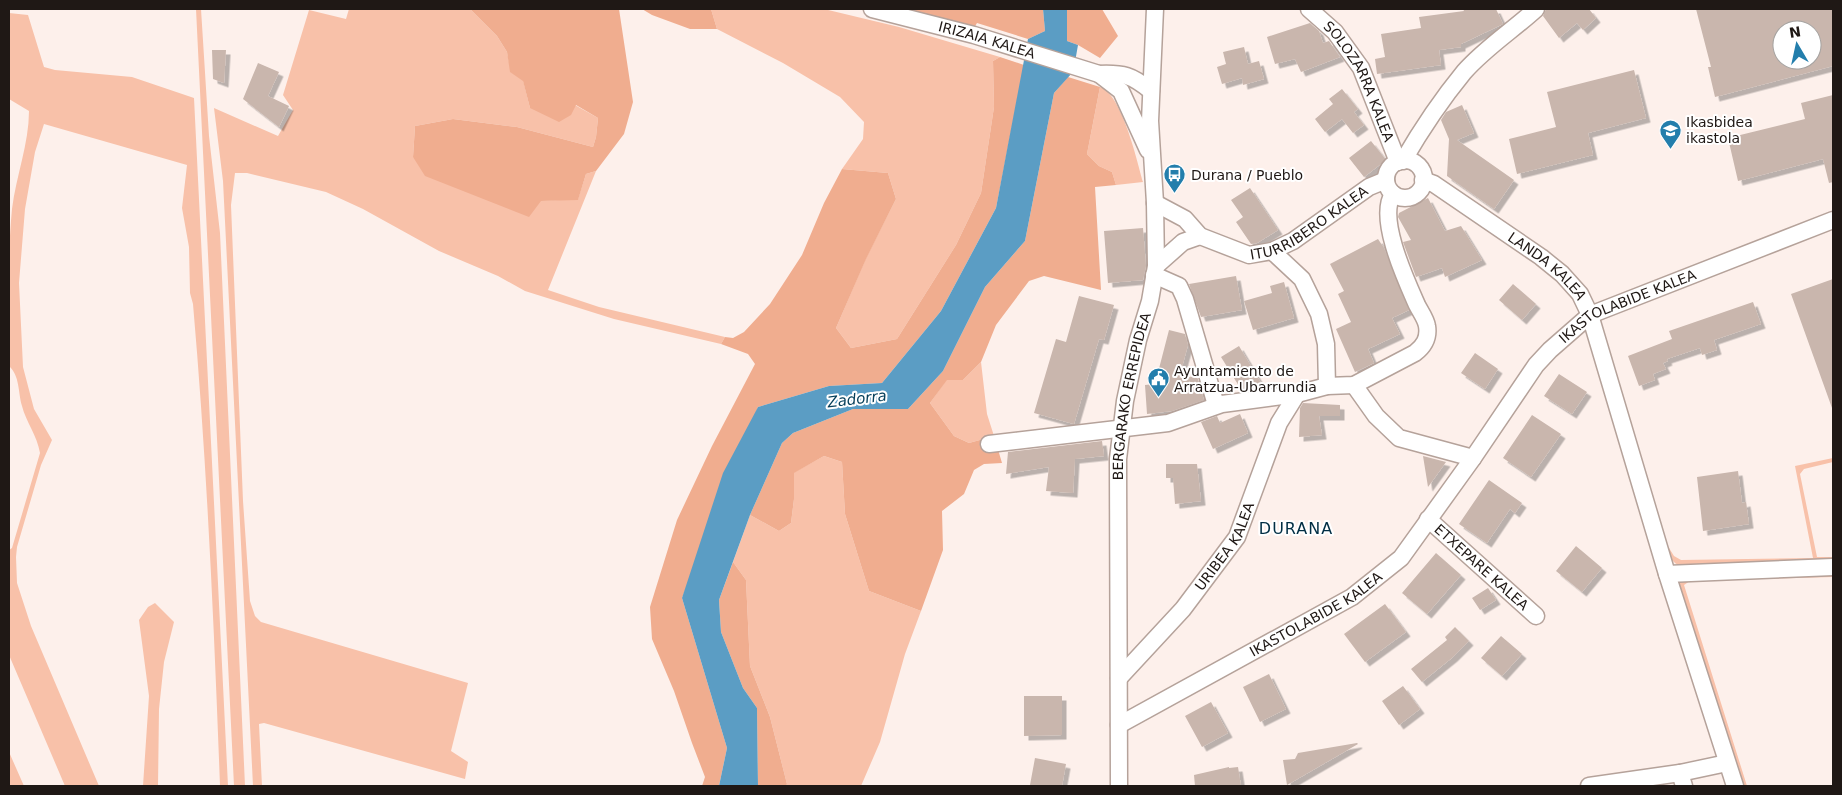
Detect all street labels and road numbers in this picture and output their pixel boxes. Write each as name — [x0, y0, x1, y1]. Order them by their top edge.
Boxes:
street label: IRIZAIA KALEA — [937, 18, 1038, 62]
street label: SOLOZARRA KALEA — [1320, 18, 1397, 144]
street label: ITURRIBERO KALEA — [1249, 182, 1371, 263]
street label: LANDA KALEA — [1505, 229, 1590, 303]
street label: IKASTOLABIDE KALEA — [1556, 266, 1699, 346]
street label: BERGARAKO ERREPIDEA — [1110, 310, 1154, 480]
street label: URIBEA KALEA — [1192, 500, 1257, 594]
street label: ETXEPARE KALEA — [1431, 521, 1532, 614]
street label: IKASTOLABIDE KALEA — [1247, 568, 1385, 660]

